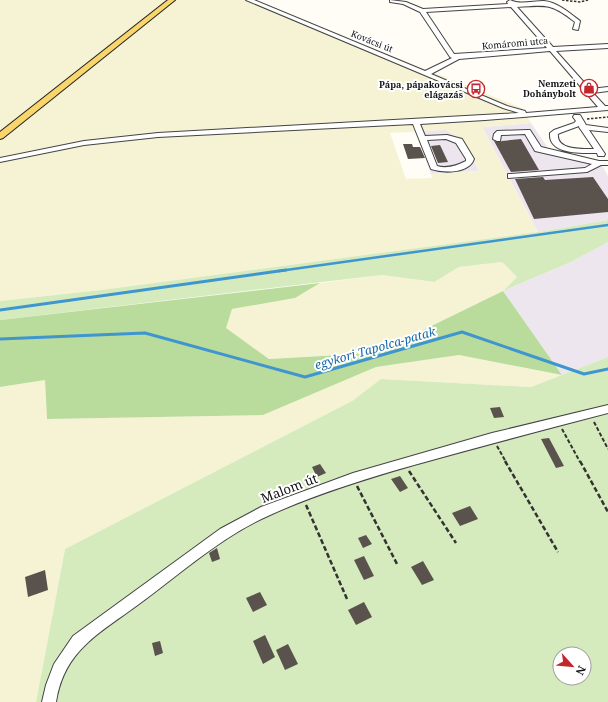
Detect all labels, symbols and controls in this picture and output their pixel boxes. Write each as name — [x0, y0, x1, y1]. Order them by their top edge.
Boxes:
street label: Kovácsi út — [349, 27, 395, 55]
street label: Komáromi utca — [481, 34, 549, 52]
place label: Nemzeti Dohánybolt — [523, 77, 577, 100]
place label: Pápa, pápakovácsi elágazás — [379, 78, 464, 101]
shop icon: Nemzeti Dohánybolt — [579, 78, 599, 98]
bus stop icon: Pápa, pápakovácsi elágazás — [466, 79, 486, 99]
water label: egykori Tapolca-patak — [313, 322, 438, 373]
street label: Malom út — [258, 469, 320, 507]
north arrow — [552, 646, 592, 686]
text: N — [573, 663, 590, 678]

